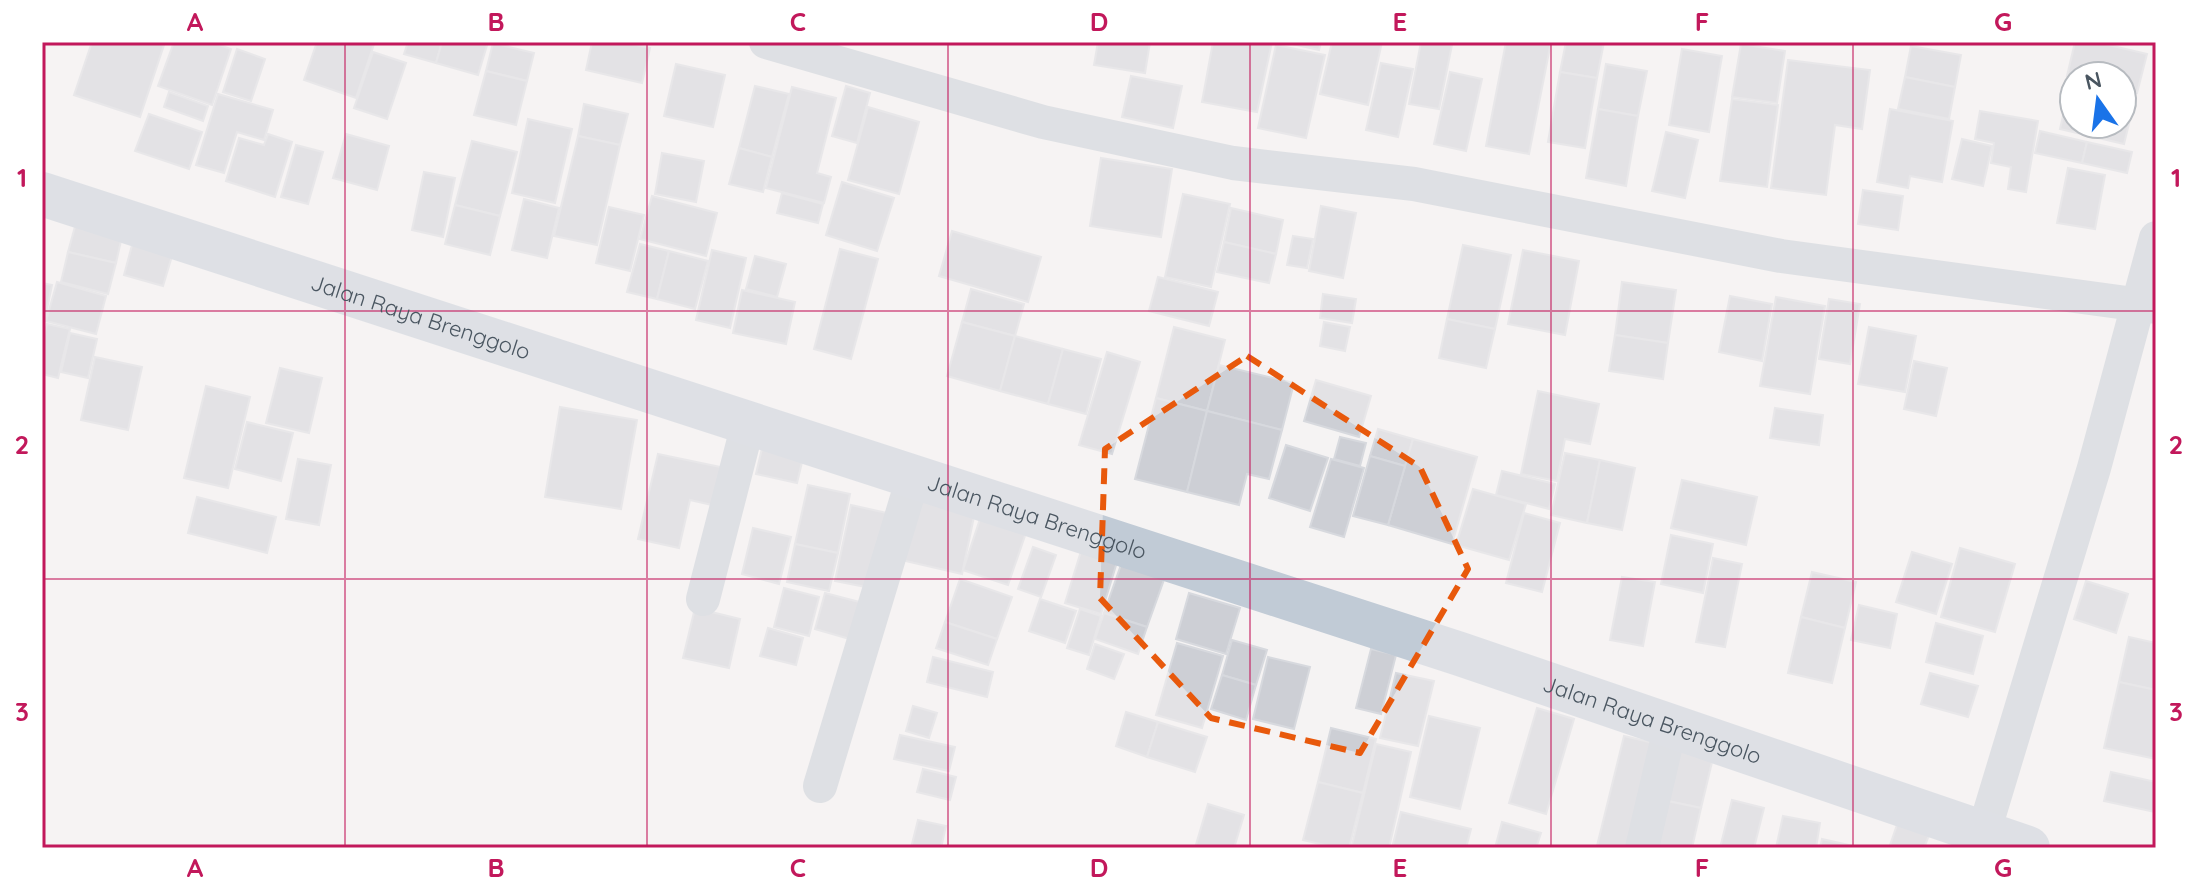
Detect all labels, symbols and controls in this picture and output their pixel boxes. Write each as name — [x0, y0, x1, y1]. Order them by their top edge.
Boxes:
text: A — [187, 5, 204, 38]
text: B — [487, 5, 505, 38]
text: C — [790, 5, 806, 38]
text: D — [1090, 5, 1108, 38]
text: E — [1393, 5, 1407, 38]
text: F — [1695, 5, 1709, 38]
text: G — [1994, 5, 2012, 38]
north arrow — [2058, 60, 2138, 140]
text: N — [2082, 65, 2104, 96]
text: 1 — [17, 161, 27, 194]
text: 1 — [2171, 161, 2181, 194]
street label: Jalan Raya Brenggolo — [307, 268, 534, 365]
text: 2 — [15, 428, 29, 461]
text: 2 — [2169, 428, 2183, 461]
street label: Jalan Raya Brenggolo — [924, 468, 1150, 565]
street label: Jalan Raya Brenggolo — [1539, 669, 1765, 770]
text: 3 — [15, 695, 29, 728]
text: 3 — [2169, 695, 2183, 728]
text: A — [187, 851, 204, 884]
text: B — [487, 851, 505, 884]
text: C — [790, 851, 806, 884]
text: D — [1090, 851, 1108, 884]
text: E — [1393, 851, 1407, 884]
text: F — [1695, 851, 1709, 884]
text: G — [1994, 851, 2012, 884]

